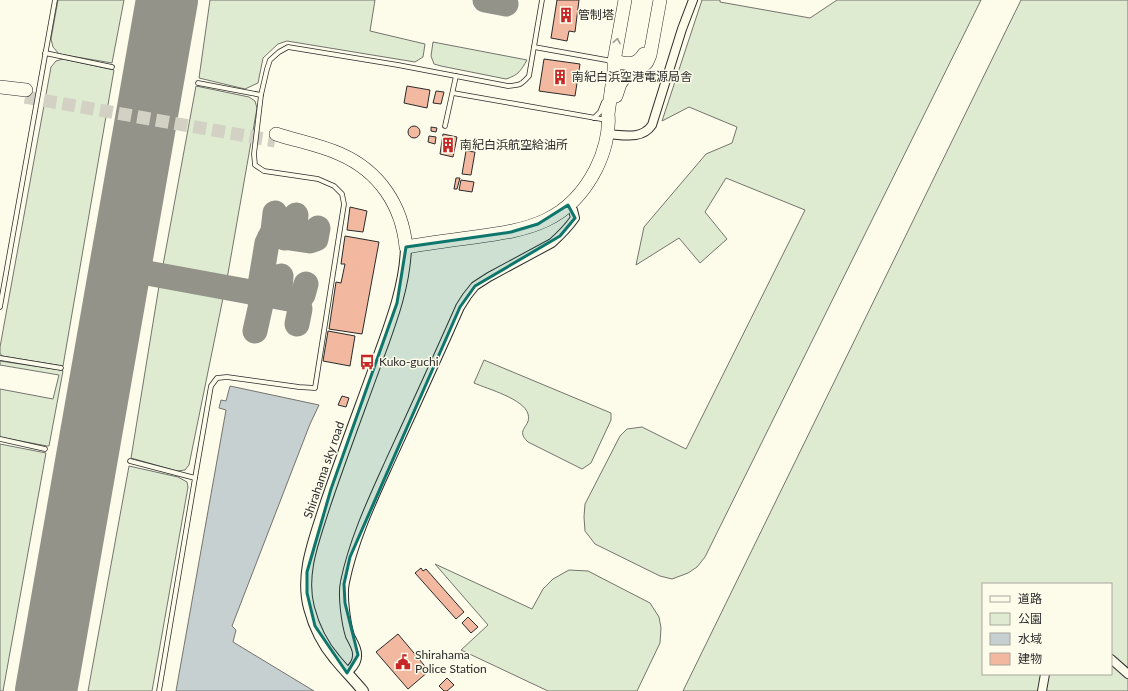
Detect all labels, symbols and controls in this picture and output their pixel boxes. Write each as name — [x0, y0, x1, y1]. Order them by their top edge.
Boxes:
building icon: 管制塔 — [557, 6, 575, 24]
place label: 管制塔 — [578, 7, 614, 22]
one-way arrow — [612, 37, 621, 44]
building icon: 南紀白浜空港電源局舎 — [551, 68, 569, 86]
place label: 南紀白浜空港電源局舎 — [572, 69, 692, 84]
building icon: 南紀白浜航空給油所 — [439, 136, 457, 154]
place label: 南紀白浜航空給油所 — [460, 137, 568, 152]
bus stop icon: Kuko-guchi — [358, 353, 376, 371]
place label: Kuko-guchi — [379, 354, 439, 369]
street label: Shirahama sky road — [300, 419, 347, 520]
legend — [982, 583, 1112, 675]
text: 道路 — [1018, 591, 1042, 606]
text: 公園 — [1018, 611, 1042, 626]
text: 水域 — [1018, 631, 1042, 646]
place label: Shirahama Police Station — [415, 647, 487, 676]
text: 建物 — [1018, 651, 1042, 666]
public building icon: Shirahama Police Station — [394, 653, 412, 671]

